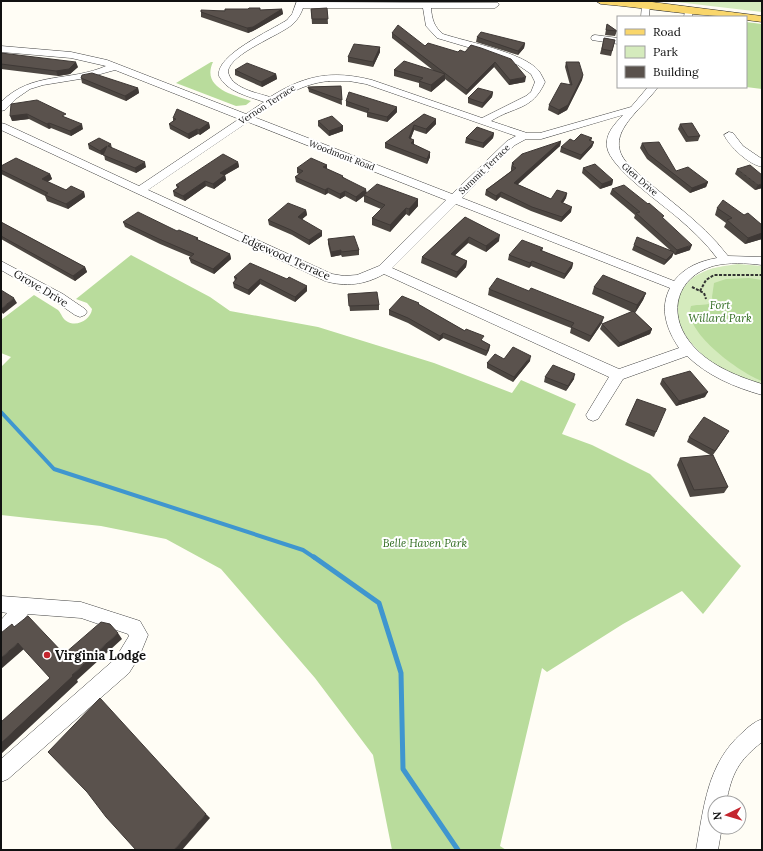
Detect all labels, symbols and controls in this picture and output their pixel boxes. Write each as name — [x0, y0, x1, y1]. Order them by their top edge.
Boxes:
legend — [617, 16, 747, 88]
text: Road — [653, 24, 681, 39]
text: Park — [653, 44, 679, 59]
text: Building — [653, 64, 699, 79]
street label: Vernon Terrace — [236, 82, 297, 127]
street label: Woodmont Road — [307, 137, 377, 173]
street label: Summit Terrace — [456, 142, 512, 196]
street label: Glen Drive — [620, 160, 660, 198]
street label: Edgewood Terrace — [239, 231, 333, 283]
street label: Grove Drive — [11, 266, 71, 310]
park label: Fort Willard Park — [688, 298, 752, 325]
park label: Belle Haven Park — [383, 536, 468, 550]
place label: Virginia Lodge — [55, 647, 146, 664]
marker: Virginia Lodge — [42, 650, 52, 660]
north arrow — [707, 795, 747, 835]
text: N — [710, 811, 724, 821]

